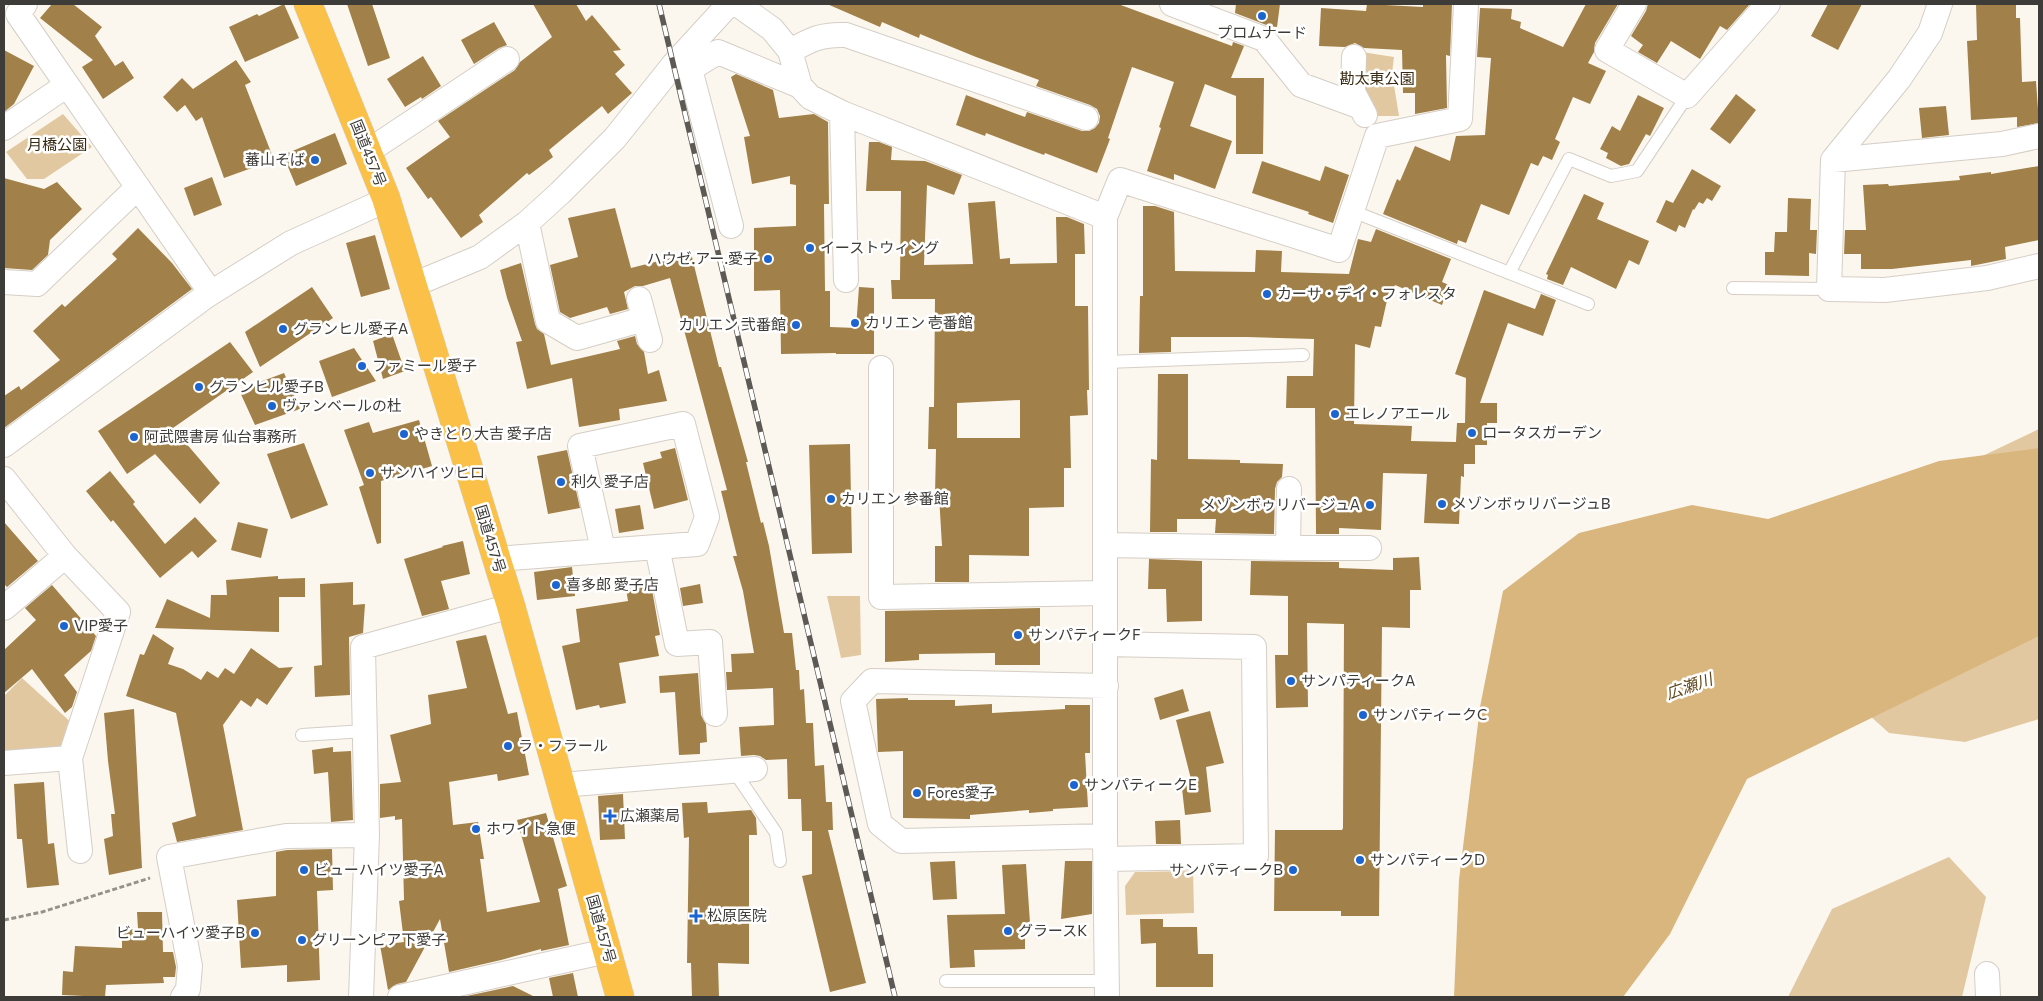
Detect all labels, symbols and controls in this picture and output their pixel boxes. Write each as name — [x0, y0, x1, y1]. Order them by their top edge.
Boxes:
marker: プロムナード — [1256, 10, 1268, 22]
place label: プロムナード — [1217, 23, 1307, 41]
park label: 勘太東公園 — [1339, 69, 1415, 87]
street label: 国道457号 — [347, 117, 390, 189]
park label: 月橋公園 — [27, 135, 87, 153]
place label: 蕃山そば — [245, 150, 305, 168]
marker: 蕃山そば — [309, 154, 321, 166]
place label: イーストウィング — [820, 238, 939, 256]
marker: イーストウィング — [804, 242, 816, 254]
place label: ハウゼ.アー.愛子 — [647, 249, 758, 267]
marker: ハウゼ.アー.愛子 — [762, 253, 774, 265]
place label: カーサ・デイ・フォレスタ — [1277, 284, 1457, 302]
marker: カーサ・デイ・フォレスタ — [1261, 288, 1273, 300]
place label: カリエン 壱番館 — [865, 313, 973, 331]
place label: カリエン 弐番館 — [678, 315, 786, 333]
marker: カリエン 壱番館 — [849, 317, 861, 329]
place label: グランヒル愛子A — [293, 319, 408, 337]
marker: カリエン 弐番館 — [790, 319, 802, 331]
marker: グランヒル愛子A — [277, 323, 289, 335]
place label: ファミール愛子 — [372, 356, 477, 374]
marker: ファミール愛子 — [356, 360, 368, 372]
place label: グランヒル愛子B — [209, 377, 324, 395]
marker: グランヒル愛子B — [193, 381, 205, 393]
place label: ヴァンベールの杜 — [282, 396, 402, 414]
marker: ヴァンベールの杜 — [266, 400, 278, 412]
place label: エレノアエール — [1345, 404, 1450, 422]
marker: エレノアエール — [1329, 408, 1341, 420]
place label: ロータスガーデン — [1482, 423, 1602, 441]
place label: やきとり大吉 愛子店 — [414, 424, 552, 442]
place label: 阿武隈書房 仙台事務所 — [144, 427, 297, 445]
marker: ロータスガーデン — [1466, 427, 1478, 439]
marker: やきとり大吉 愛子店 — [398, 428, 410, 440]
marker: 阿武隈書房 仙台事務所 — [128, 431, 140, 443]
place label: サンハイツヒロ — [380, 463, 485, 481]
marker: サンハイツヒロ — [364, 467, 376, 479]
place label: 利久 愛子店 — [571, 472, 649, 490]
marker: 利久 愛子店 — [555, 476, 567, 488]
place label: カリエン 参番館 — [841, 489, 949, 507]
marker: カリエン 参番館 — [825, 493, 837, 505]
place label: メゾンボゥリバージュB — [1452, 494, 1611, 512]
place label: メゾンボゥリバージュA — [1201, 495, 1360, 513]
marker: メゾンボゥリバージュB — [1436, 498, 1448, 510]
marker: メゾンボゥリバージュA — [1364, 499, 1376, 511]
street label: 国道457号 — [472, 502, 510, 575]
place label: 喜多郎 愛子店 — [566, 575, 659, 593]
marker: 喜多郎 愛子店 — [550, 579, 562, 591]
place label: VIP愛子 — [74, 616, 128, 634]
marker: VIP愛子 — [58, 620, 70, 632]
place label: サンパティークF — [1028, 625, 1141, 643]
marker: サンパティークF — [1012, 629, 1024, 641]
water label: 広瀬川 — [1663, 668, 1717, 702]
place label: サンパティークA — [1301, 671, 1415, 689]
marker: サンパティークA — [1285, 675, 1297, 687]
place label: サンパティークC — [1373, 705, 1487, 723]
marker: サンパティークC — [1357, 709, 1369, 721]
place label: ラ・フラール — [518, 736, 608, 754]
marker: ラ・フラール — [502, 740, 514, 752]
place label: サンパティークE — [1084, 775, 1197, 793]
marker: サンパティークE — [1068, 779, 1080, 791]
place label: Fores愛子 — [927, 783, 995, 801]
marker: Fores愛子 — [911, 787, 923, 799]
place label: 広瀬薬局 — [620, 806, 680, 824]
marker: 広瀬薬局 — [604, 810, 616, 822]
place label: ホワイト急便 — [486, 819, 576, 837]
marker: ホワイト急便 — [470, 823, 482, 835]
place label: サンパティークD — [1370, 850, 1485, 868]
marker: サンパティークD — [1354, 854, 1366, 866]
place label: ビューハイツ愛子A — [314, 860, 444, 878]
place label: サンパティークB — [1169, 860, 1283, 878]
marker: ビューハイツ愛子A — [298, 864, 310, 876]
marker: サンパティークB — [1287, 864, 1299, 876]
street label: 国道457号 — [584, 892, 620, 965]
place label: 松原医院 — [707, 906, 767, 924]
marker: 松原医院 — [689, 909, 703, 923]
place label: グラースK — [1018, 921, 1087, 939]
place label: ビューハイツ愛子B — [116, 923, 245, 941]
marker: グラースK — [1002, 925, 1014, 937]
marker: ビューハイツ愛子B — [249, 927, 261, 939]
place label: グリーンピア下愛子 — [312, 930, 446, 948]
marker: グリーンピア下愛子 — [296, 934, 308, 946]

